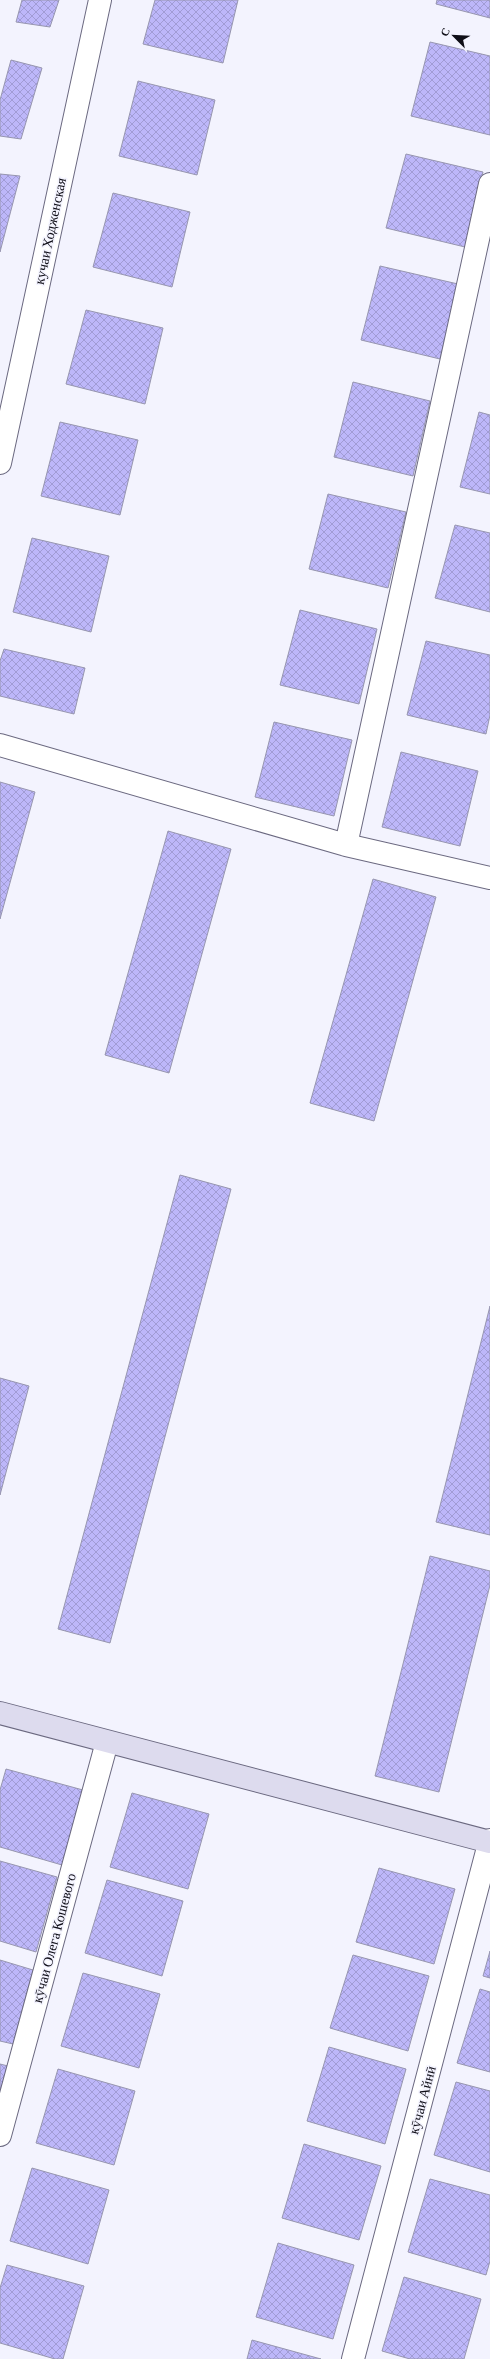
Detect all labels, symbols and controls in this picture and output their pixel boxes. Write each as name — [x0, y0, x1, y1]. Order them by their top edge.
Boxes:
north arrow — [434, 16, 474, 56]
text: С — [438, 26, 452, 38]
street label: кучаи Ходженская — [31, 176, 69, 286]
street label: кӯчаи Олега Кошевого — [29, 1871, 79, 2005]
street label: кӯчаи Айнӣ — [405, 2064, 439, 2136]

